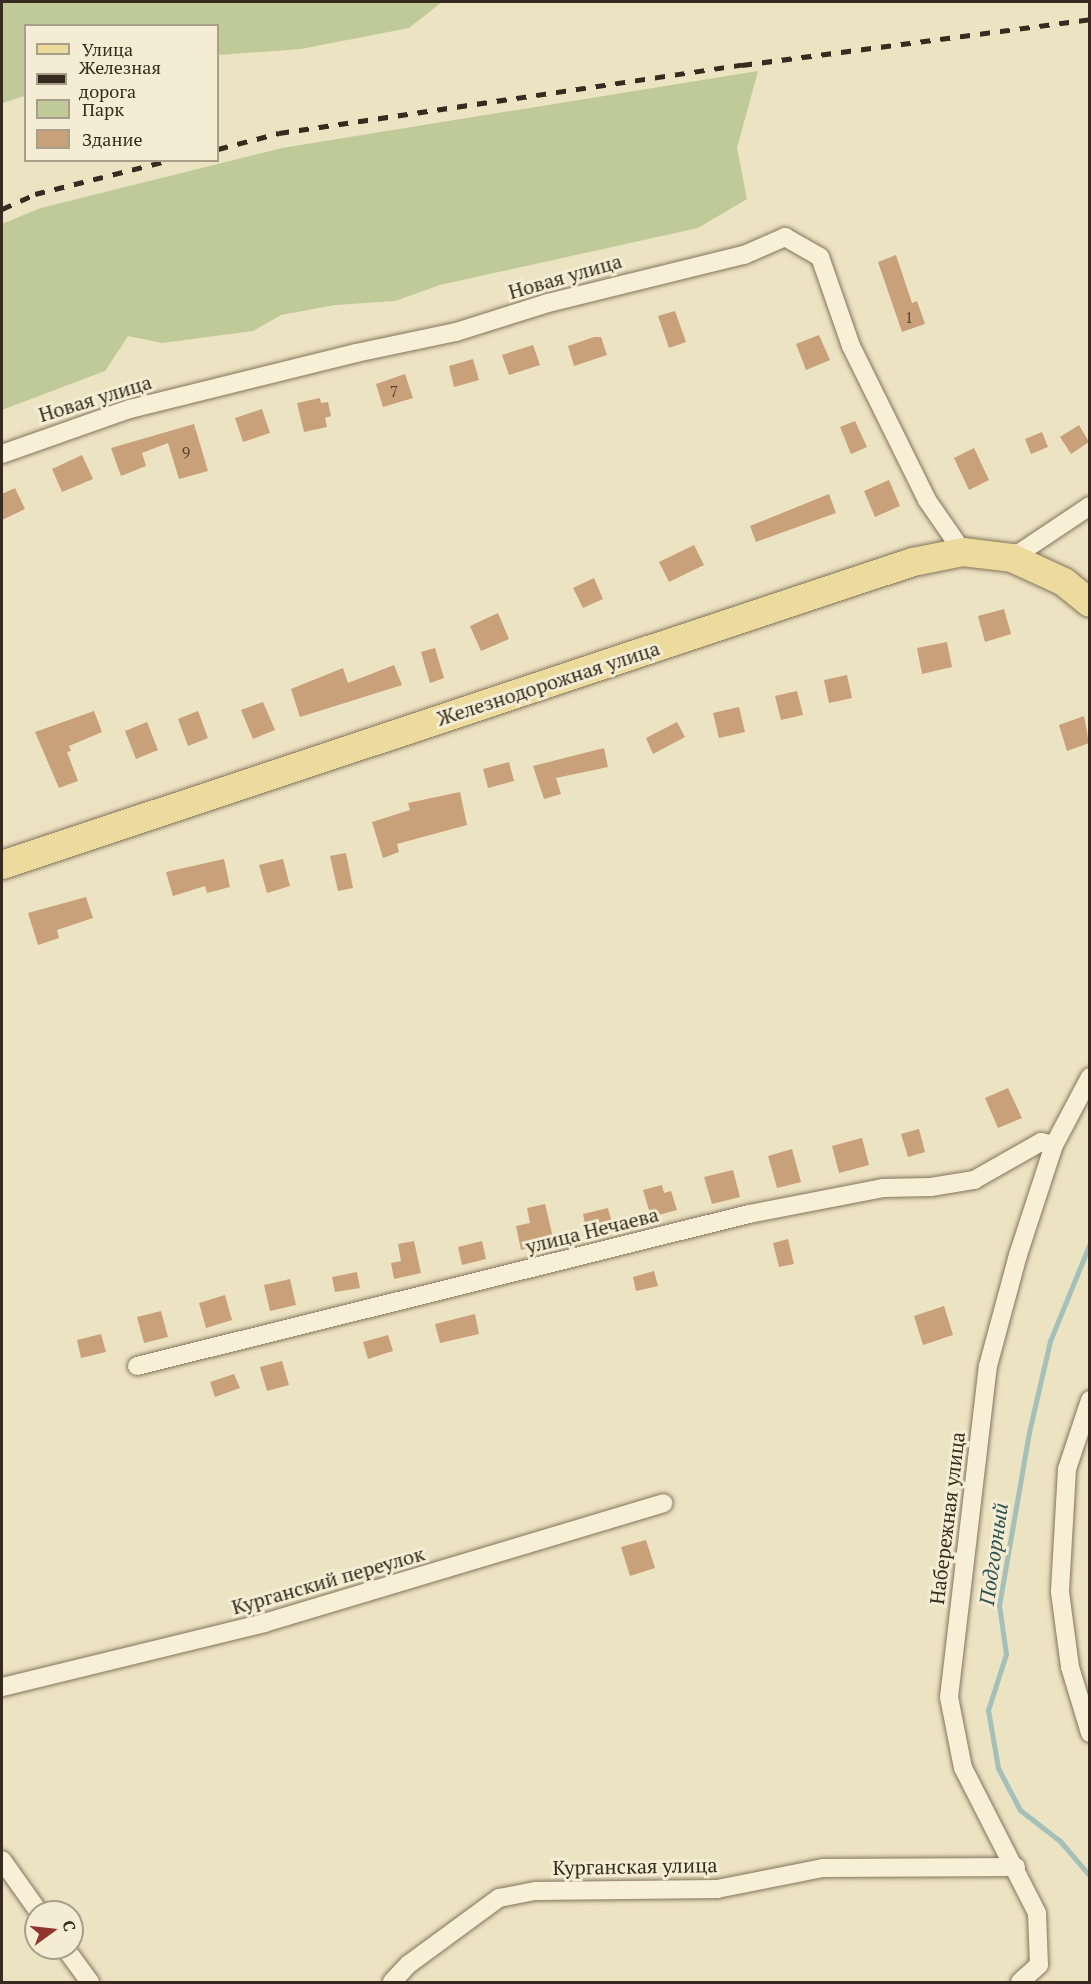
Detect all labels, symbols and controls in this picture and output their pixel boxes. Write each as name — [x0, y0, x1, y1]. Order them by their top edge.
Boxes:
legend — [24, 24, 219, 162]
text: Улица — [82, 37, 133, 61]
text: Железная дорога — [79, 55, 161, 103]
text: Парк — [82, 97, 124, 121]
text: Здание — [82, 127, 142, 151]
street label: Новая улица — [506, 248, 624, 304]
house number: 1 — [905, 307, 913, 327]
street label: Новая улица — [36, 369, 154, 427]
house number: 7 — [390, 381, 398, 401]
house number: 9 — [182, 442, 190, 462]
street label: Железнодорожная улица — [433, 636, 663, 730]
street label: улица Нечаева — [523, 1202, 661, 1258]
street label: Набережная улица — [924, 1430, 970, 1606]
water label: Подгорный — [973, 1501, 1013, 1607]
street label: Курганский переулок — [229, 1541, 427, 1619]
street label: Курганская улица — [552, 1853, 718, 1879]
north arrow — [24, 1900, 84, 1960]
text: С — [57, 1918, 81, 1934]

